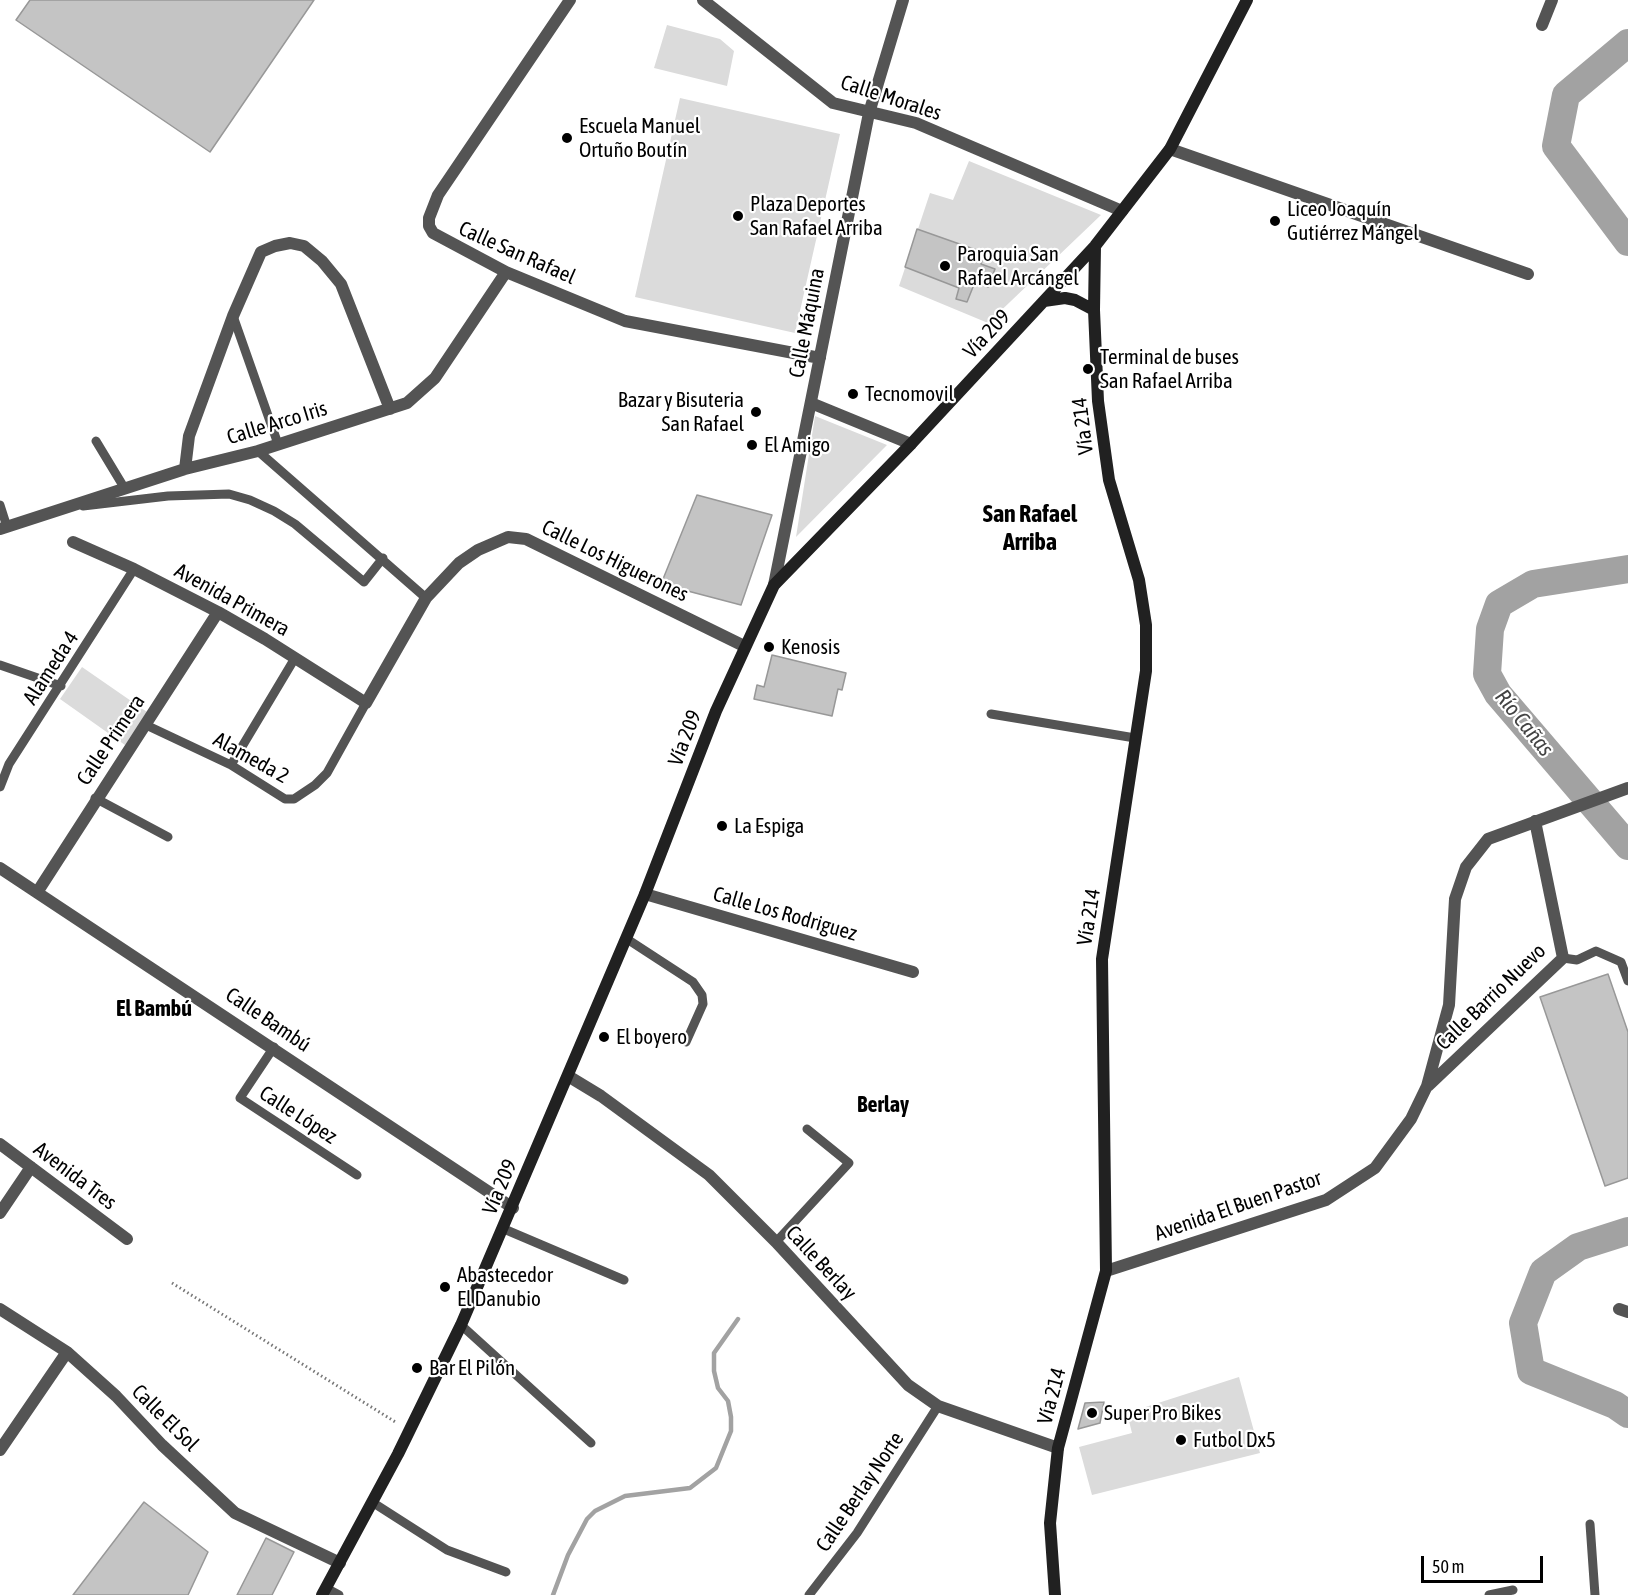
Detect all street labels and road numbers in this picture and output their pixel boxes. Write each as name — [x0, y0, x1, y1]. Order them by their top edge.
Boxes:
street label: Calle Morales — [837, 70, 945, 126]
street label: Calle San Rafael — [455, 216, 579, 290]
street label: Calle Máquina — [784, 266, 830, 380]
street label: Vía 209 — [958, 304, 1016, 364]
street label: Calle Arco Iris — [224, 396, 330, 450]
street label: Vía 214 — [1067, 396, 1099, 456]
street label: Calle Los Higuerones — [538, 515, 692, 607]
street label: Avenida Primera — [170, 558, 294, 642]
street label: Alameda 4 — [18, 626, 84, 710]
street label: Calle Primera — [71, 690, 151, 790]
street label: Vía 209 — [663, 707, 707, 769]
street label: Alameda 2 — [209, 727, 293, 789]
street label: Calle Los Rodriguez — [710, 881, 860, 947]
street label: Vía 214 — [1072, 887, 1106, 947]
street label: Calle Barrio Nuevo — [1431, 938, 1551, 1056]
street label: Calle Bambú — [221, 982, 315, 1058]
street label: Calle López — [254, 1081, 342, 1149]
street label: Avenida Tres — [29, 1137, 121, 1215]
street label: Vía 209 — [477, 1156, 523, 1218]
street label: Avenida El Buen Pastor — [1151, 1166, 1325, 1246]
street label: Calle Berlay — [780, 1221, 862, 1305]
street label: Vía 214 — [1032, 1365, 1072, 1427]
street label: Calle El Sol — [126, 1379, 204, 1457]
street label: Calle Berlay Norte — [811, 1427, 909, 1557]

